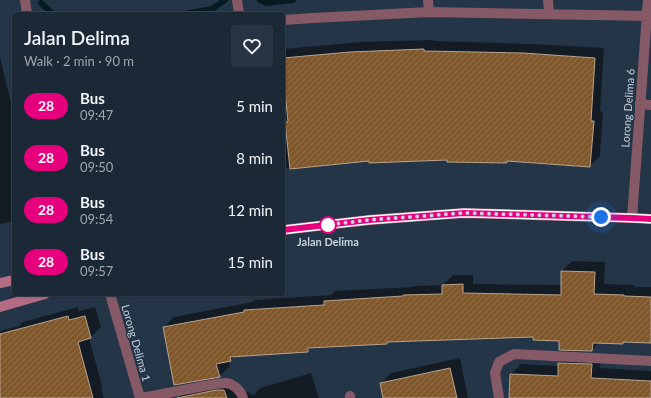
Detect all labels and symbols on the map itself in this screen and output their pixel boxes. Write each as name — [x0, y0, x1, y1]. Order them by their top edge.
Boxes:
street label: Lorong Delima 6 — [618, 68, 637, 148]
your location — [591, 207, 611, 227]
marker: Jalan Delima — [319, 216, 337, 234]
place label: Jalan Delima — [297, 235, 359, 248]
street label: Lorong Delima 1 — [119, 303, 154, 383]

